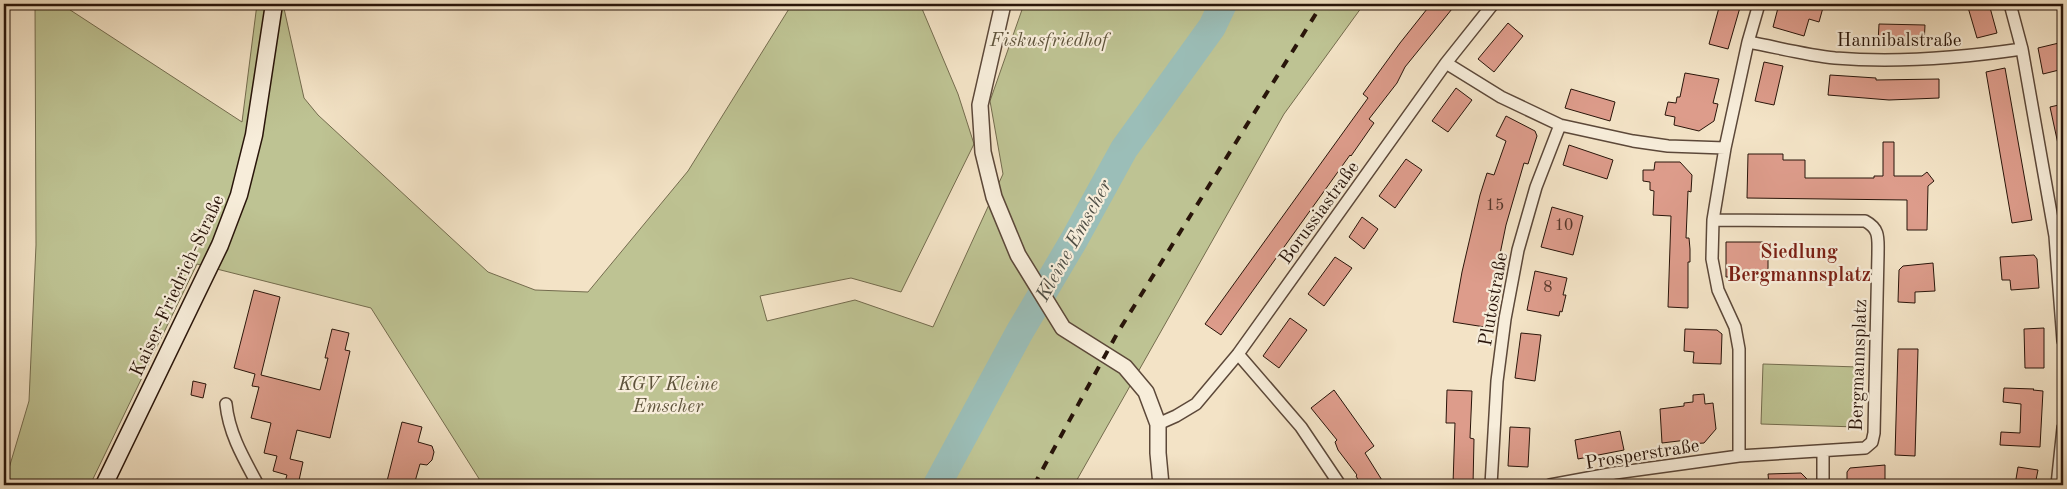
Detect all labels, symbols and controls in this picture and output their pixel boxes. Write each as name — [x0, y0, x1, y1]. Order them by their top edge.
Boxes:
park label: Fiskusfriedhof — [989, 32, 1111, 51]
street label: Hannibalstraße — [1836, 32, 1962, 51]
street label: Borussiastraße — [1276, 158, 1364, 269]
water label: Kleine Emscher — [1033, 177, 1116, 306]
street label: Kaiser-Friedrich-Straße — [128, 192, 229, 380]
house number: 15 — [1486, 198, 1504, 214]
house number: 10 — [1555, 218, 1573, 234]
district label: Siedlung Bergmannsplatz — [1727, 243, 1871, 286]
street label: Plutostraße — [1477, 251, 1512, 348]
house number: 8 — [1543, 280, 1553, 296]
street label: Bergmannsplatz — [1848, 299, 1871, 432]
park label: KGV Kleine Emscher — [617, 376, 718, 417]
street label: Prosperstraße — [1584, 437, 1701, 474]

